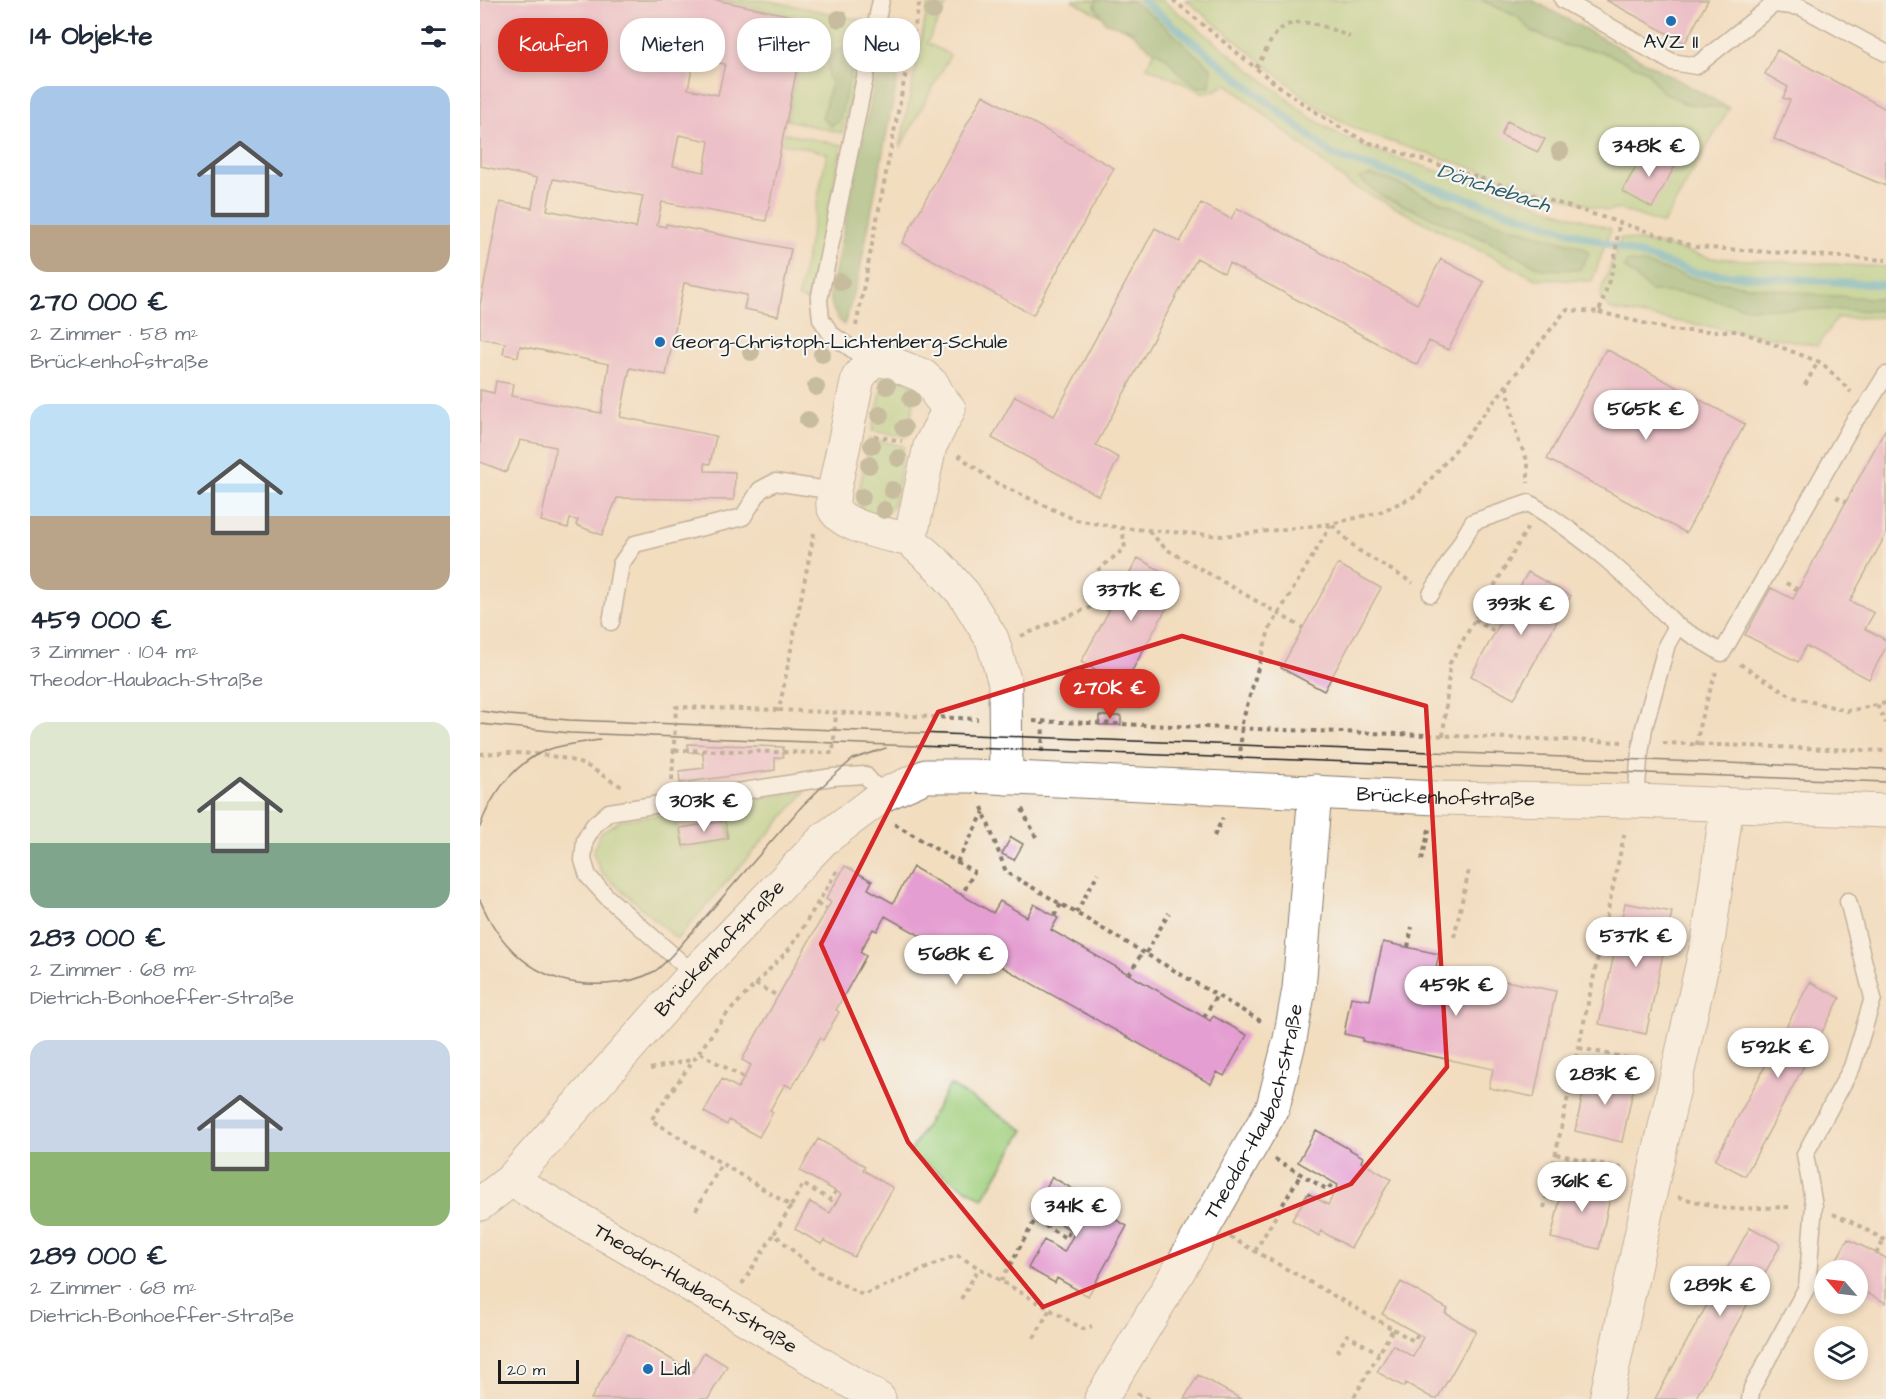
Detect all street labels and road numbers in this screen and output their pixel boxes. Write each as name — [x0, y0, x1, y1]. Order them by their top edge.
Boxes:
street label: Brückenhofstraße — [1356, 780, 1535, 813]
street label: Brückenhofstraße — [648, 874, 791, 1023]
street label: Theodor-Haubach-Straße — [1197, 1001, 1310, 1225]
street label: Theodor-Haubach-Straße — [588, 1217, 803, 1361]

